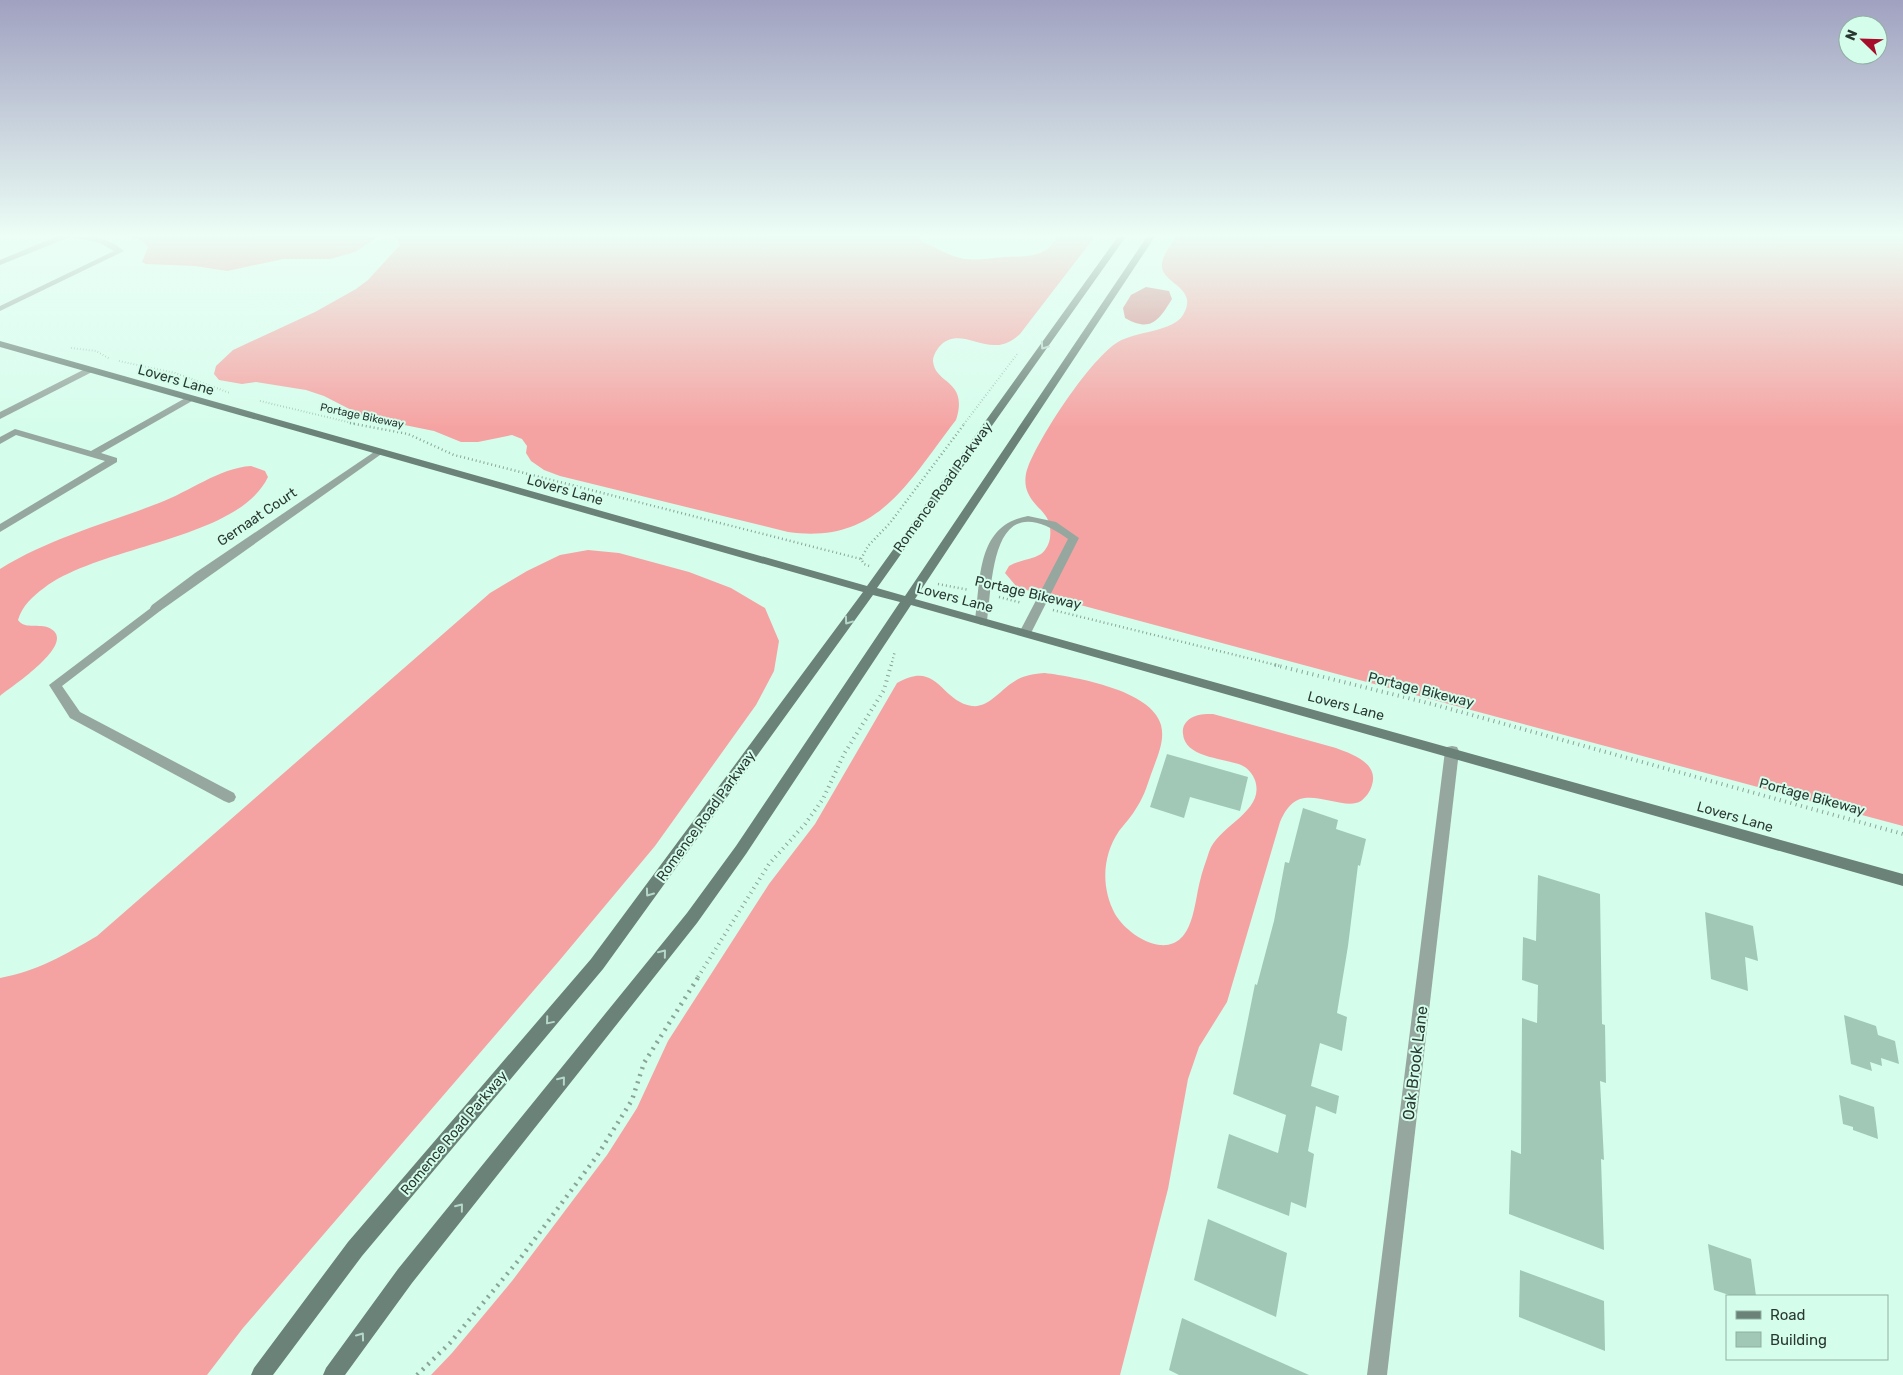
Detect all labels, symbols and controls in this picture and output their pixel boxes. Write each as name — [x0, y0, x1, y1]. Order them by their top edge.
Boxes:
north arrow — [1838, 15, 1888, 65]
text: N — [1842, 27, 1861, 43]
one-way arrow — [1042, 340, 1050, 349]
street label: Lovers Lane — [136, 361, 216, 399]
street label: Portage Bikeway — [319, 401, 405, 431]
street label: Romence Road Parkway — [890, 418, 996, 555]
street label: Lovers Lane — [525, 471, 605, 509]
street label: Gernaat Court — [214, 484, 300, 550]
street label: Portage Bikeway — [973, 572, 1083, 614]
street label: Lovers Lane — [915, 580, 995, 616]
one-way arrow — [845, 615, 854, 625]
street label: Portage Bikeway — [1366, 669, 1476, 711]
street label: Lovers Lane — [1306, 688, 1386, 724]
street label: Romence Road Parkway — [653, 747, 759, 884]
street label: Portage Bikeway — [1757, 775, 1867, 819]
street label: Lovers Lane — [1695, 798, 1775, 836]
one-way arrow — [646, 887, 655, 897]
one-way arrow — [658, 950, 666, 959]
street label: Oak Brook Lane — [1399, 1005, 1431, 1121]
one-way arrow — [546, 1016, 555, 1025]
street label: Romence Road Parkway — [397, 1067, 511, 1199]
one-way arrow — [556, 1077, 564, 1086]
one-way arrow — [454, 1203, 463, 1212]
legend — [1726, 1295, 1888, 1360]
text: Road — [1770, 1306, 1806, 1324]
text: Building — [1770, 1331, 1827, 1349]
one-way arrow — [355, 1332, 364, 1342]

